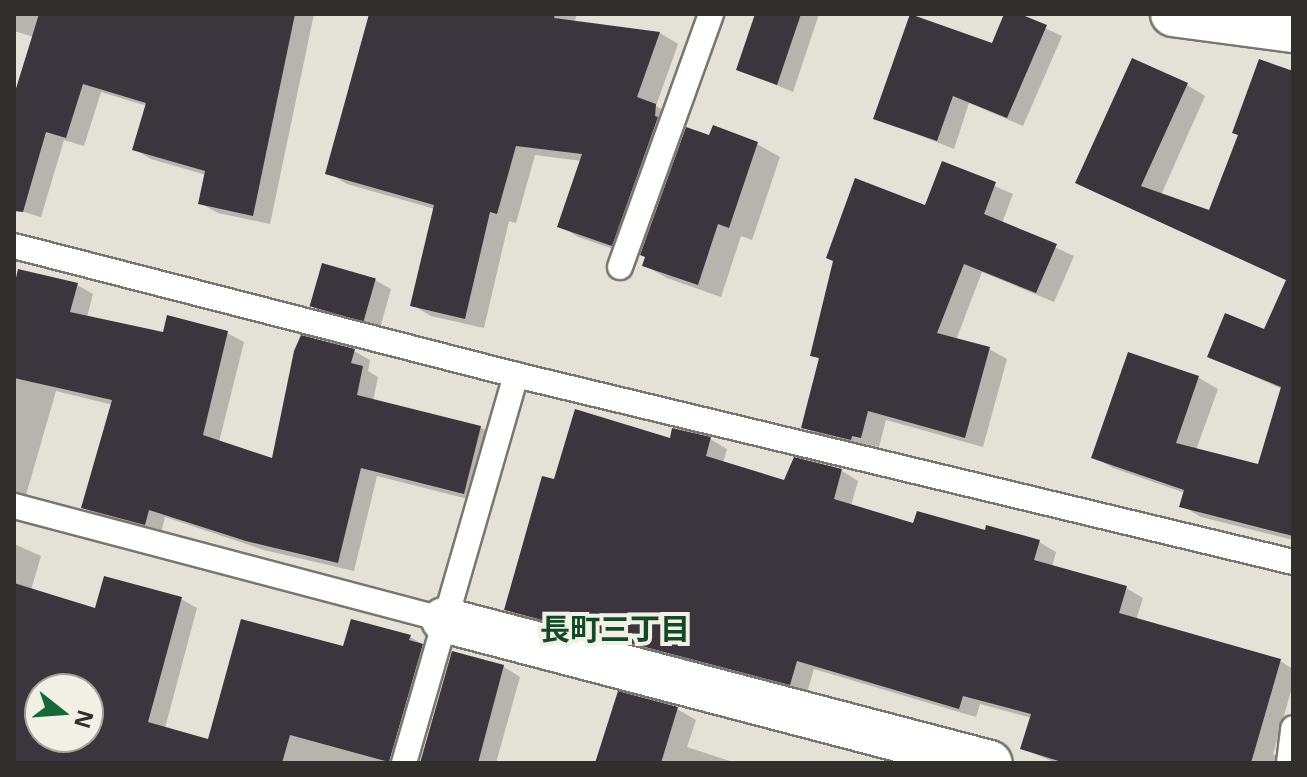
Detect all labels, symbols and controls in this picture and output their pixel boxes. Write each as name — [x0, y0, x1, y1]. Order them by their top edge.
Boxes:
district label: 長町三丁目 — [540, 611, 690, 647]
north arrow — [24, 673, 104, 753]
text: N — [68, 706, 102, 732]

